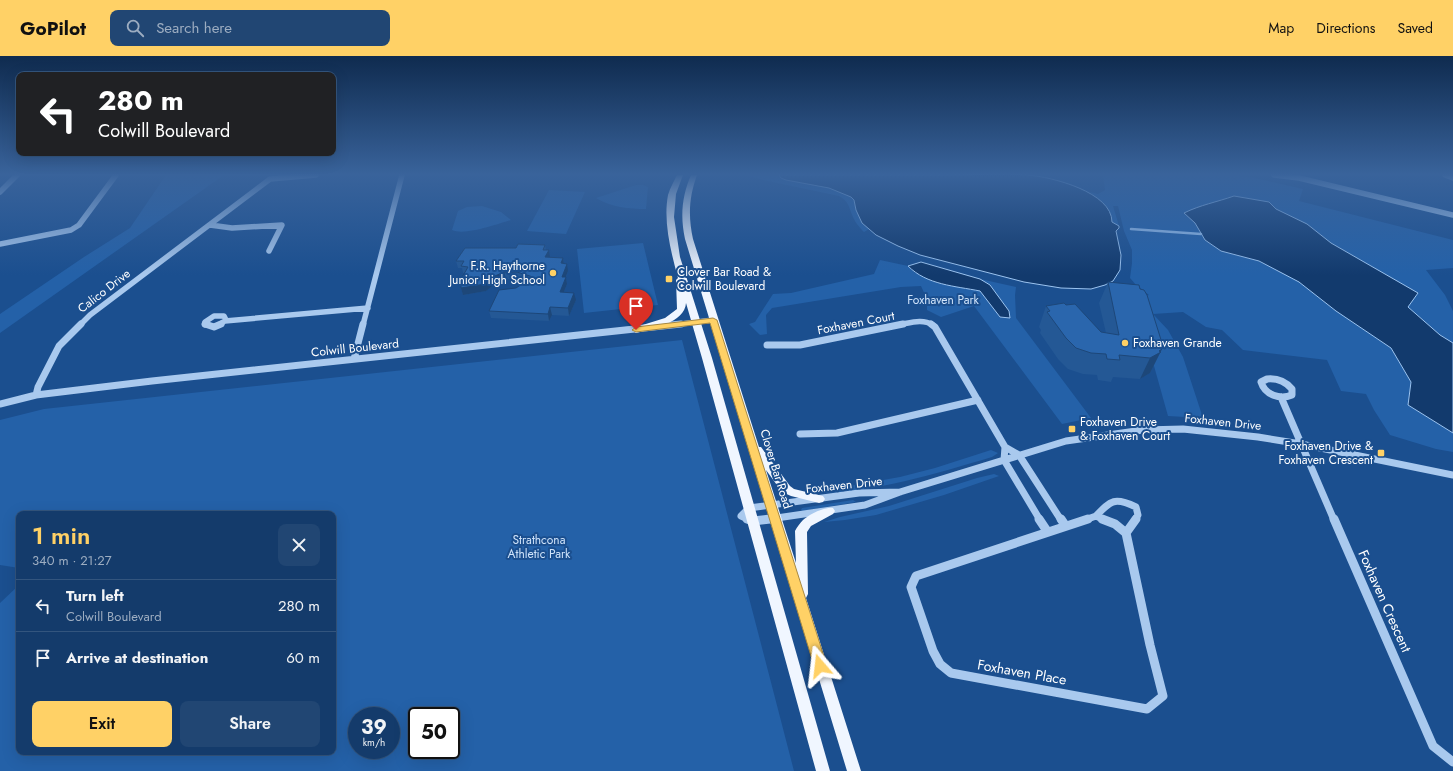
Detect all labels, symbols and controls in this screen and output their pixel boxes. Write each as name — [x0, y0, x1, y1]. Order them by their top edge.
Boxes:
search box — [110, 10, 390, 46]
text: GoPilot — [20, 15, 86, 42]
icon: search — [124, 17, 146, 39]
text: Search here — [156, 17, 232, 39]
text: Map — [1268, 18, 1294, 38]
text: Directions — [1316, 18, 1376, 38]
text: Saved — [1398, 18, 1433, 38]
text: 280 m — [98, 80, 184, 121]
icon: left — [32, 88, 84, 140]
text: Colwill Boulevard — [98, 118, 230, 144]
place label: F.R. Haythorne Junior High School — [447, 257, 545, 289]
place label: Clover Bar Road & Colwill Boulevard — [677, 263, 771, 295]
street label: Calico Drive — [74, 265, 134, 317]
marker: F.R. Haythorne Junior High School — [548, 268, 558, 278]
marker: Clover Bar Road & Colwill Boulevard — [664, 274, 674, 284]
pin — [619, 289, 653, 330]
park label: Foxhaven Park — [907, 291, 980, 309]
icon: arrive — [625, 295, 647, 317]
street label: Foxhaven Court — [816, 307, 896, 339]
street label: Colwill Boulevard — [310, 334, 400, 362]
place label: Foxhaven Grande — [1133, 334, 1222, 352]
marker: Foxhaven Grande — [1120, 338, 1130, 348]
street label: Foxhaven Drive — [1184, 409, 1262, 435]
place label: Foxhaven Drive & Foxhaven Court — [1080, 413, 1170, 445]
marker: Foxhaven Drive & Foxhaven Court — [1067, 424, 1077, 434]
street label: Clover Bar Road — [755, 427, 797, 511]
place label: Foxhaven Drive & Foxhaven Crescent — [1278, 437, 1373, 469]
marker: Foxhaven Drive & Foxhaven Crescent — [1376, 448, 1386, 458]
street label: Foxhaven Drive — [805, 472, 883, 498]
text: 1 min — [32, 518, 90, 553]
button: close — [278, 524, 320, 566]
park label: Strathcona Athletic Park — [508, 531, 571, 563]
street label: Foxhaven Crescent — [1353, 547, 1417, 656]
text: 340 m · 21:27 — [32, 551, 112, 570]
text: Turn left — [66, 585, 124, 607]
icon: left — [32, 595, 54, 617]
text: 280 m — [278, 595, 320, 617]
text: Colwill Boulevard — [66, 607, 162, 626]
position arrow — [799, 645, 841, 687]
icon: arrive — [32, 647, 54, 669]
text: Arrive at destination — [66, 647, 208, 669]
text: 60 m — [286, 647, 320, 669]
street label: Foxhaven Place — [976, 654, 1068, 690]
button: Exit — [32, 701, 172, 747]
button: Share — [180, 701, 320, 747]
speed limit sign: 50 — [408, 707, 460, 759]
text: 39 — [361, 713, 387, 742]
text: km/h — [363, 735, 385, 750]

